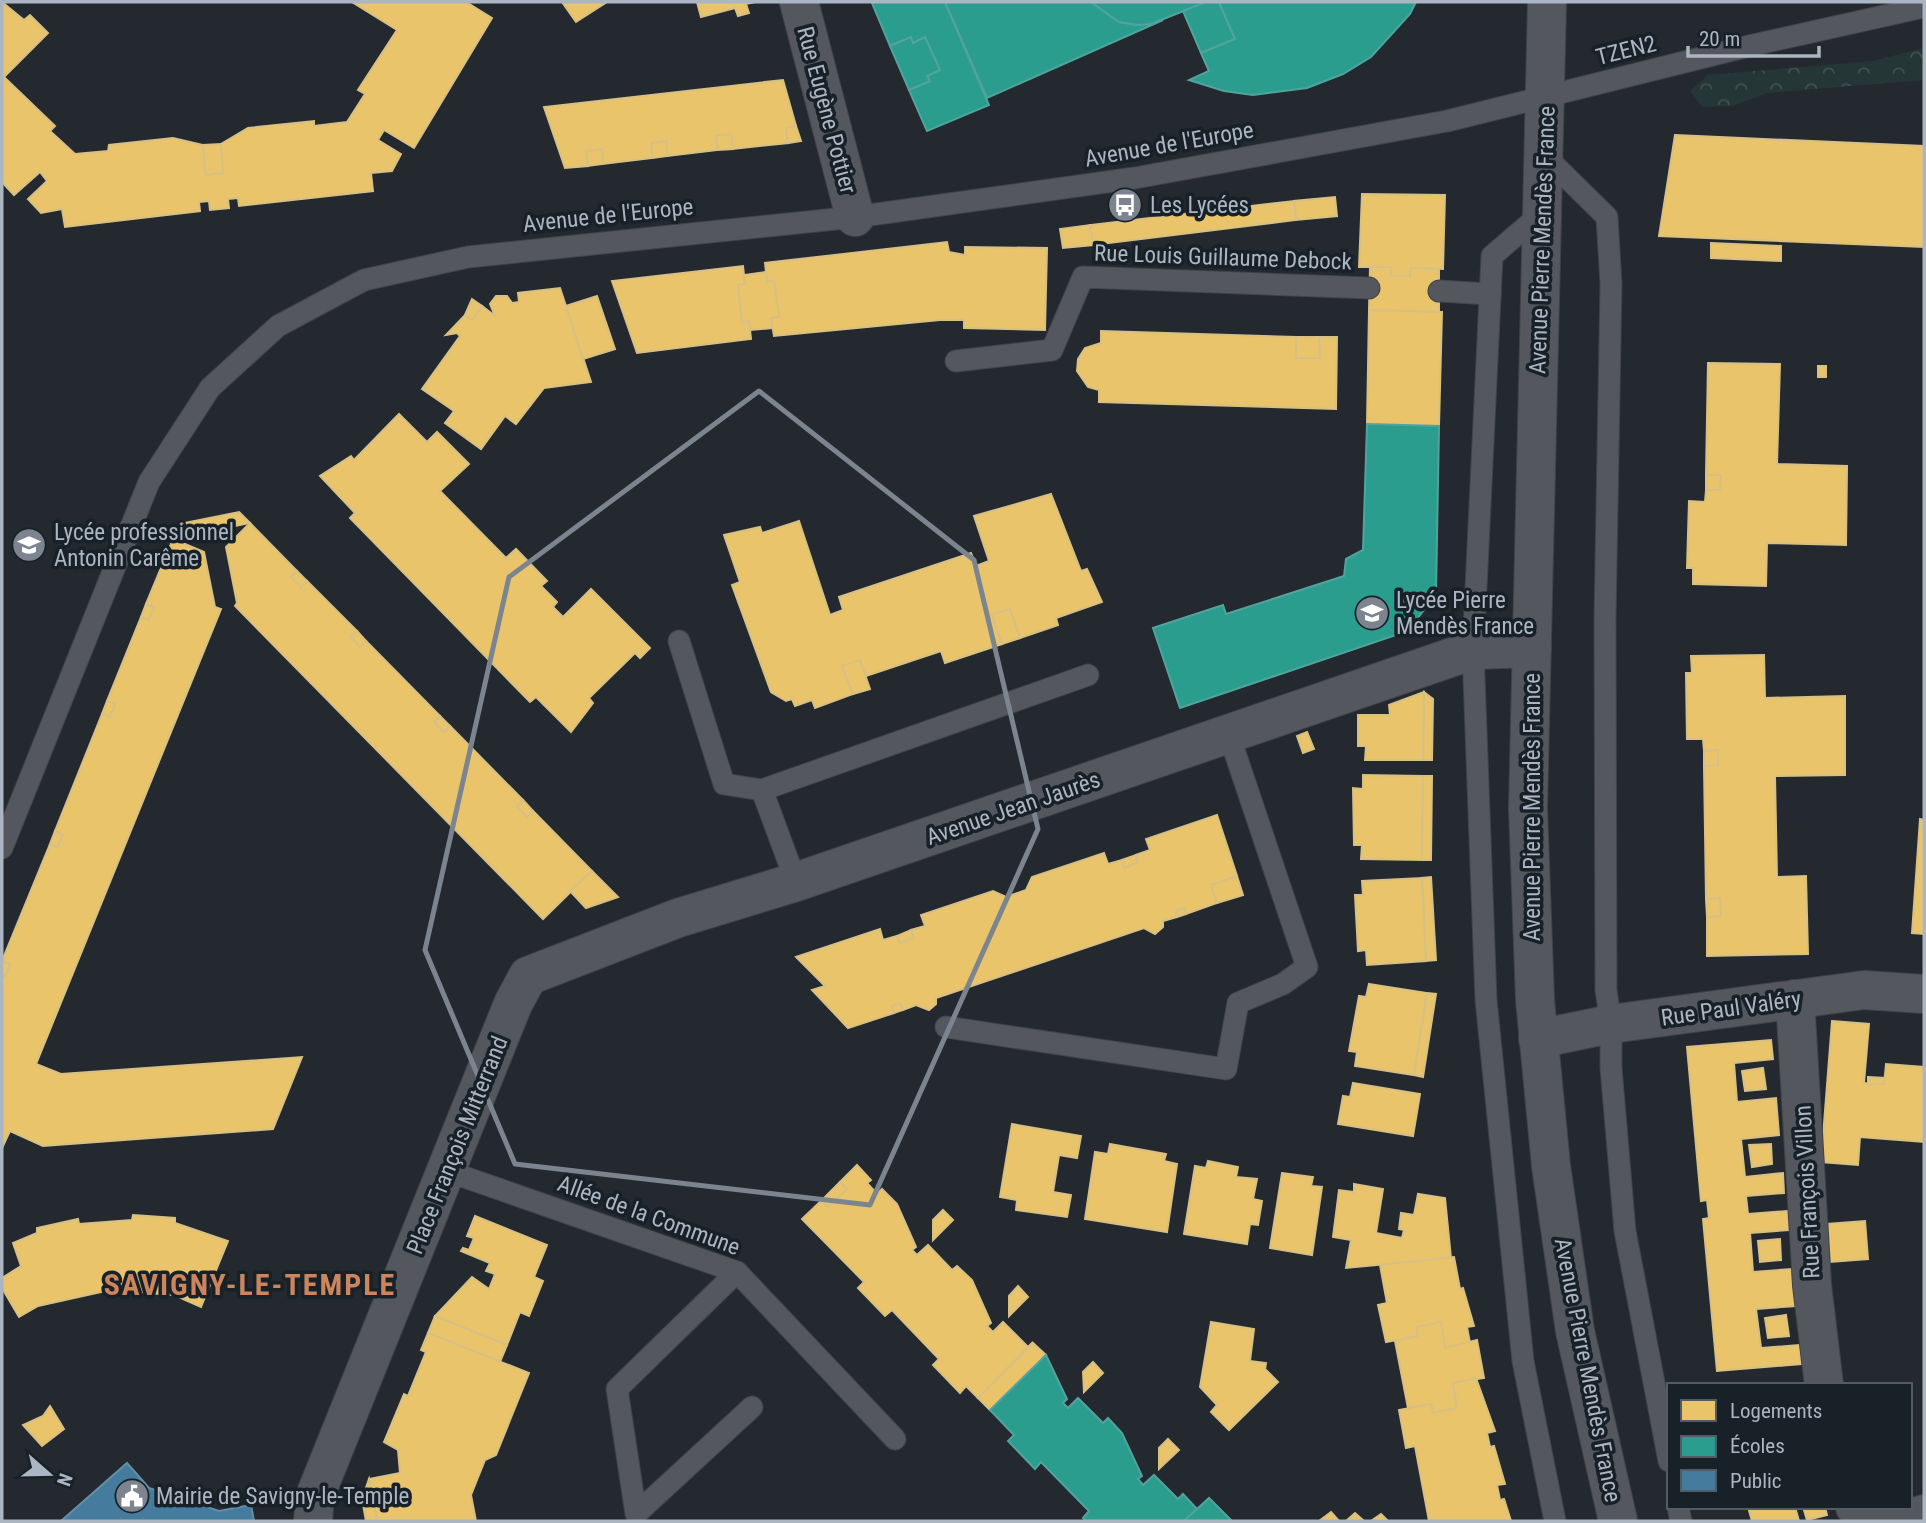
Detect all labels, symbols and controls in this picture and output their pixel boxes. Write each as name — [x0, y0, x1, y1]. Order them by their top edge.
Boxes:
scale bar — [1688, 14, 1819, 58]
street label: Rue Eugène Pottier — [791, 24, 862, 197]
text: 20 m — [1699, 27, 1740, 51]
street label: TZEN2 — [1593, 30, 1659, 71]
street label: Avenue Pierre Mendès France — [1524, 105, 1561, 375]
street label: Avenue de l'Europe — [1083, 116, 1256, 173]
bus stop icon: Les Lycées — [1106, 186, 1144, 224]
place label: Les Lycées — [1150, 192, 1249, 219]
street label: Avenue de l'Europe — [522, 193, 695, 238]
street label: Rue Louis Guillaume Debock — [1094, 240, 1353, 276]
place label: Lycée professionnel Antonin Carême — [54, 519, 234, 572]
school or university icon: Lycée professionnel Antonin Carême — [10, 526, 48, 564]
place label: Lycée Pierre Mendès France — [1396, 587, 1534, 640]
school or university icon: Lycée Pierre Mendès France — [1353, 594, 1391, 632]
street label: Avenue Pierre Mendès France — [1519, 673, 1546, 941]
street label: Avenue Jean Jaurès — [923, 766, 1104, 851]
street label: Rue Paul Valéry — [1659, 985, 1803, 1032]
street label: Place François Mitterrand — [401, 1032, 514, 1258]
street label: Rue François Villon — [1789, 1105, 1826, 1279]
street label: Allée de la Commune — [554, 1170, 744, 1261]
street label: Avenue Pierre Mendès France — [1549, 1236, 1626, 1504]
district label: SAVIGNY-LE-TEMPLE — [104, 1267, 396, 1302]
legend — [1667, 1383, 1912, 1509]
text: Logements — [1730, 1399, 1822, 1423]
text: Écoles — [1730, 1434, 1785, 1458]
north arrow — [14, 1439, 84, 1509]
text: Public — [1730, 1469, 1782, 1493]
text: N — [52, 1470, 77, 1489]
public building icon: Mairie de Savigny-le-Temple — [113, 1477, 151, 1515]
place label: Mairie de Savigny-le-Temple — [156, 1483, 409, 1510]

